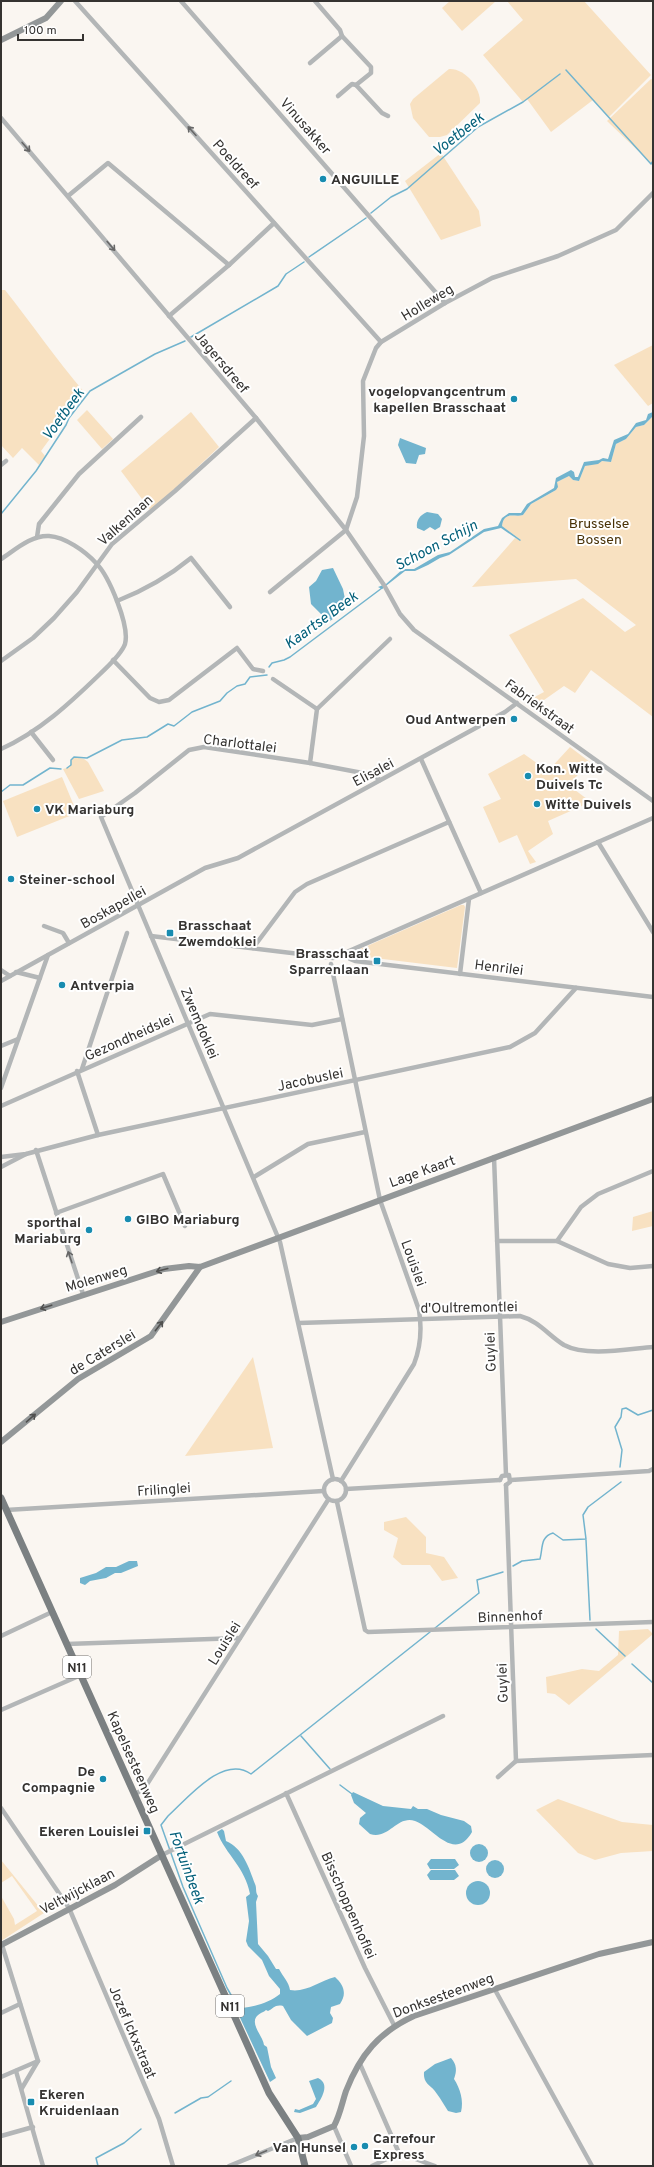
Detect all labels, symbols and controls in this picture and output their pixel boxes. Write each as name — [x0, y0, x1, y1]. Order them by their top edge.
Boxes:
scale bar — [18, 16, 83, 42]
text: 100 m — [24, 23, 57, 39]
street label: Vinusakker — [276, 95, 335, 159]
water label: Voetbeek — [429, 109, 489, 161]
one-way arrow — [187, 126, 196, 137]
street label: Poeldreef — [208, 137, 262, 194]
one-way arrow — [22, 142, 31, 152]
place label: ANGUILLE — [331, 172, 399, 189]
marker: ANGUILLE — [318, 174, 328, 184]
one-way arrow — [106, 241, 115, 252]
street label: Holleweg — [399, 281, 457, 325]
street label: Jagersdreef — [190, 329, 252, 397]
place label: vogelopvangcentrum kapellen Brasschaat — [368, 384, 506, 417]
water label: Voetbeek — [39, 385, 90, 445]
marker: vogelopvangcentrum kapellen Brasschaat — [509, 394, 519, 404]
street label: Valkenlaan — [95, 492, 157, 550]
park label: Brusselse Bossen — [569, 516, 629, 549]
water label: Schoon Schijn — [392, 517, 481, 576]
water label: Kaartse Beek — [281, 588, 363, 654]
street label: Fabriekstraat — [501, 676, 577, 738]
place label: Oud Antwerpen — [405, 712, 506, 729]
marker: Oud Antwerpen — [509, 714, 519, 724]
street label: Charlottalei — [202, 732, 277, 757]
street label: Elisalei — [350, 755, 397, 791]
place label: Kon. Witte Duivels Tc — [536, 761, 603, 794]
marker: Kon. Witte Duivels Tc — [523, 771, 533, 781]
place label: Witte Duivels — [545, 797, 632, 814]
marker: Witte Duivels — [532, 799, 542, 809]
place label: VK Mariaburg — [45, 802, 134, 819]
marker: VK Mariaburg — [32, 804, 42, 814]
place label: Steiner-school — [19, 872, 115, 889]
marker: Steiner-school — [6, 874, 16, 884]
street label: Boskapellei — [78, 883, 149, 933]
place label: Brasschaat Zwemdoklei — [178, 918, 256, 951]
marker: Brasschaat Zwemdoklei — [165, 928, 175, 938]
place label: Brasschaat Sparrenlaan — [289, 946, 369, 979]
marker: Brasschaat Sparrenlaan — [372, 956, 382, 966]
street label: Henrilei — [473, 957, 524, 980]
place label: Antverpia — [70, 978, 134, 995]
marker: Antverpia — [57, 980, 67, 990]
street label: Zwemdoklei — [176, 985, 221, 1062]
street label: Gezondheidslei — [82, 1011, 177, 1066]
street label: Jacobuslei — [276, 1065, 345, 1096]
street label: Lage Kaart — [387, 1153, 458, 1192]
place label: GIBO Mariaburg — [136, 1212, 240, 1229]
marker: GIBO Mariaburg — [123, 1214, 133, 1224]
place label: sporthal Mariaburg — [14, 1215, 81, 1248]
marker: sporthal Mariaburg — [84, 1225, 94, 1235]
street label: Louislei — [396, 1238, 429, 1289]
one-way arrow — [66, 1252, 74, 1264]
street label: Molenweg — [63, 1262, 129, 1297]
one-way arrow — [155, 1267, 168, 1275]
street label: d'Oultremontlei — [420, 1299, 518, 1318]
one-way arrow — [40, 1304, 53, 1311]
one-way arrow — [154, 1321, 163, 1332]
street label: de Caterslei — [67, 1327, 139, 1380]
street label: Guylei — [482, 1332, 501, 1372]
one-way arrow — [26, 1414, 37, 1423]
street label: Frilinglei — [137, 1480, 191, 1501]
street label: Binnenhof — [477, 1608, 543, 1627]
street label: Louislei — [205, 1619, 245, 1669]
road number: N11 — [63, 1656, 91, 1678]
street label: Guylei — [494, 1663, 513, 1703]
street label: Kapelsesteenweg — [102, 1709, 163, 1816]
place label: De Compagnie — [22, 1764, 95, 1797]
marker: De Compagnie — [98, 1774, 108, 1784]
place label: Ekeren Louislei — [39, 1824, 139, 1841]
marker: Ekeren Louislei — [142, 1826, 152, 1836]
water label: Fortuinbeek — [164, 1828, 208, 1907]
street label: Bisschoppenhoflei — [316, 1849, 379, 1962]
street label: Veltwijcklaan — [37, 1865, 118, 1919]
street label: Donksesteenweg — [391, 1970, 496, 2023]
street label: Jozef Ickxstraat — [104, 1983, 159, 2082]
road number: N11 — [216, 1995, 244, 2017]
place label: Ekeren Kruidenlaan — [39, 2087, 119, 2120]
marker: Ekeren Kruidenlaan — [26, 2097, 36, 2107]
place label: Carrefour Express — [373, 2131, 436, 2164]
place label: Van Hunsel — [273, 2140, 346, 2157]
marker: Carrefour Express — [360, 2141, 370, 2151]
marker: Van Hunsel — [349, 2142, 359, 2152]
one-way arrow — [256, 2150, 268, 2157]

